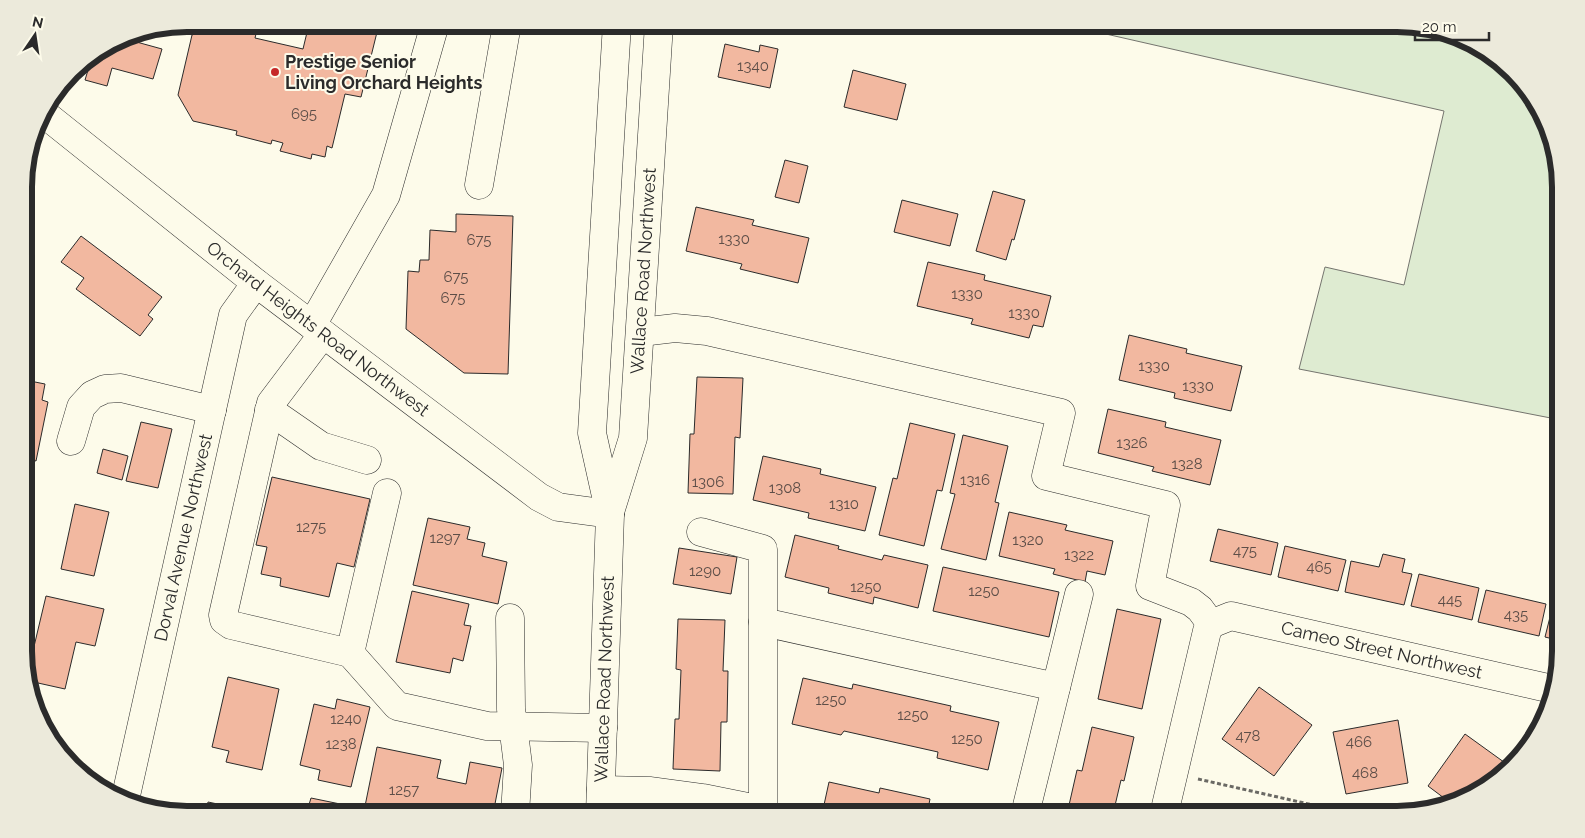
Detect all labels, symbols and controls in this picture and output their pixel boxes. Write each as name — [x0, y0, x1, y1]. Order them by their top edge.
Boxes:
north arrow — [10, 10, 60, 60]
scale bar — [1415, 10, 1489, 42]
text: N — [31, 13, 45, 31]
text: 20 m — [1422, 18, 1457, 36]
place label: Prestige Senior Living Orchard Heights — [285, 51, 482, 93]
house number: 1340 — [737, 57, 769, 75]
marker: Prestige Senior Living Orchard Heights — [269, 66, 281, 78]
house number: 695 — [291, 105, 317, 123]
street label: Wallace Road Northwest — [626, 167, 660, 375]
house number: 1330 — [718, 230, 750, 248]
house number: 675 — [466, 231, 492, 249]
street label: Orchard Heights Road Northwest — [203, 237, 434, 420]
house number: 675 — [443, 268, 469, 286]
house number: 1330 — [951, 285, 983, 303]
house number: 675 — [440, 289, 466, 307]
house number: 1330 — [1008, 304, 1040, 322]
house number: 1330 — [1138, 357, 1170, 375]
house number: 1330 — [1182, 377, 1214, 395]
street label: Dorval Avenue Northwest — [150, 432, 216, 643]
house number: 1326 — [1116, 434, 1148, 452]
house number: 1328 — [1171, 455, 1203, 473]
house number: 1316 — [960, 471, 990, 489]
house number: 1306 — [692, 473, 724, 491]
house number: 1308 — [769, 479, 801, 497]
house number: 1310 — [829, 495, 859, 513]
house number: 1275 — [296, 518, 326, 536]
house number: 1297 — [430, 529, 460, 547]
house number: 1320 — [1012, 531, 1044, 549]
house number: 475 — [1233, 542, 1257, 560]
house number: 1322 — [1064, 546, 1094, 564]
house number: 465 — [1306, 558, 1332, 576]
house number: 1290 — [689, 562, 721, 580]
street label: Wallace Road Northwest — [590, 575, 618, 783]
house number: 1250 — [850, 578, 882, 596]
house number: 1250 — [968, 582, 1000, 600]
house number: 445 — [1438, 591, 1462, 609]
house number: 435 — [1504, 606, 1528, 624]
street label: Cameo Street Northwest — [1279, 617, 1484, 683]
house number: 1250 — [815, 691, 847, 709]
house number: 1250 — [897, 706, 929, 724]
house number: 1240 — [330, 710, 362, 728]
house number: 478 — [1235, 727, 1261, 745]
house number: 1250 — [951, 730, 983, 748]
house number: 466 — [1346, 733, 1372, 751]
house number: 1238 — [325, 735, 357, 753]
house number: 468 — [1352, 764, 1378, 782]
house number: 1257 — [389, 781, 419, 799]

